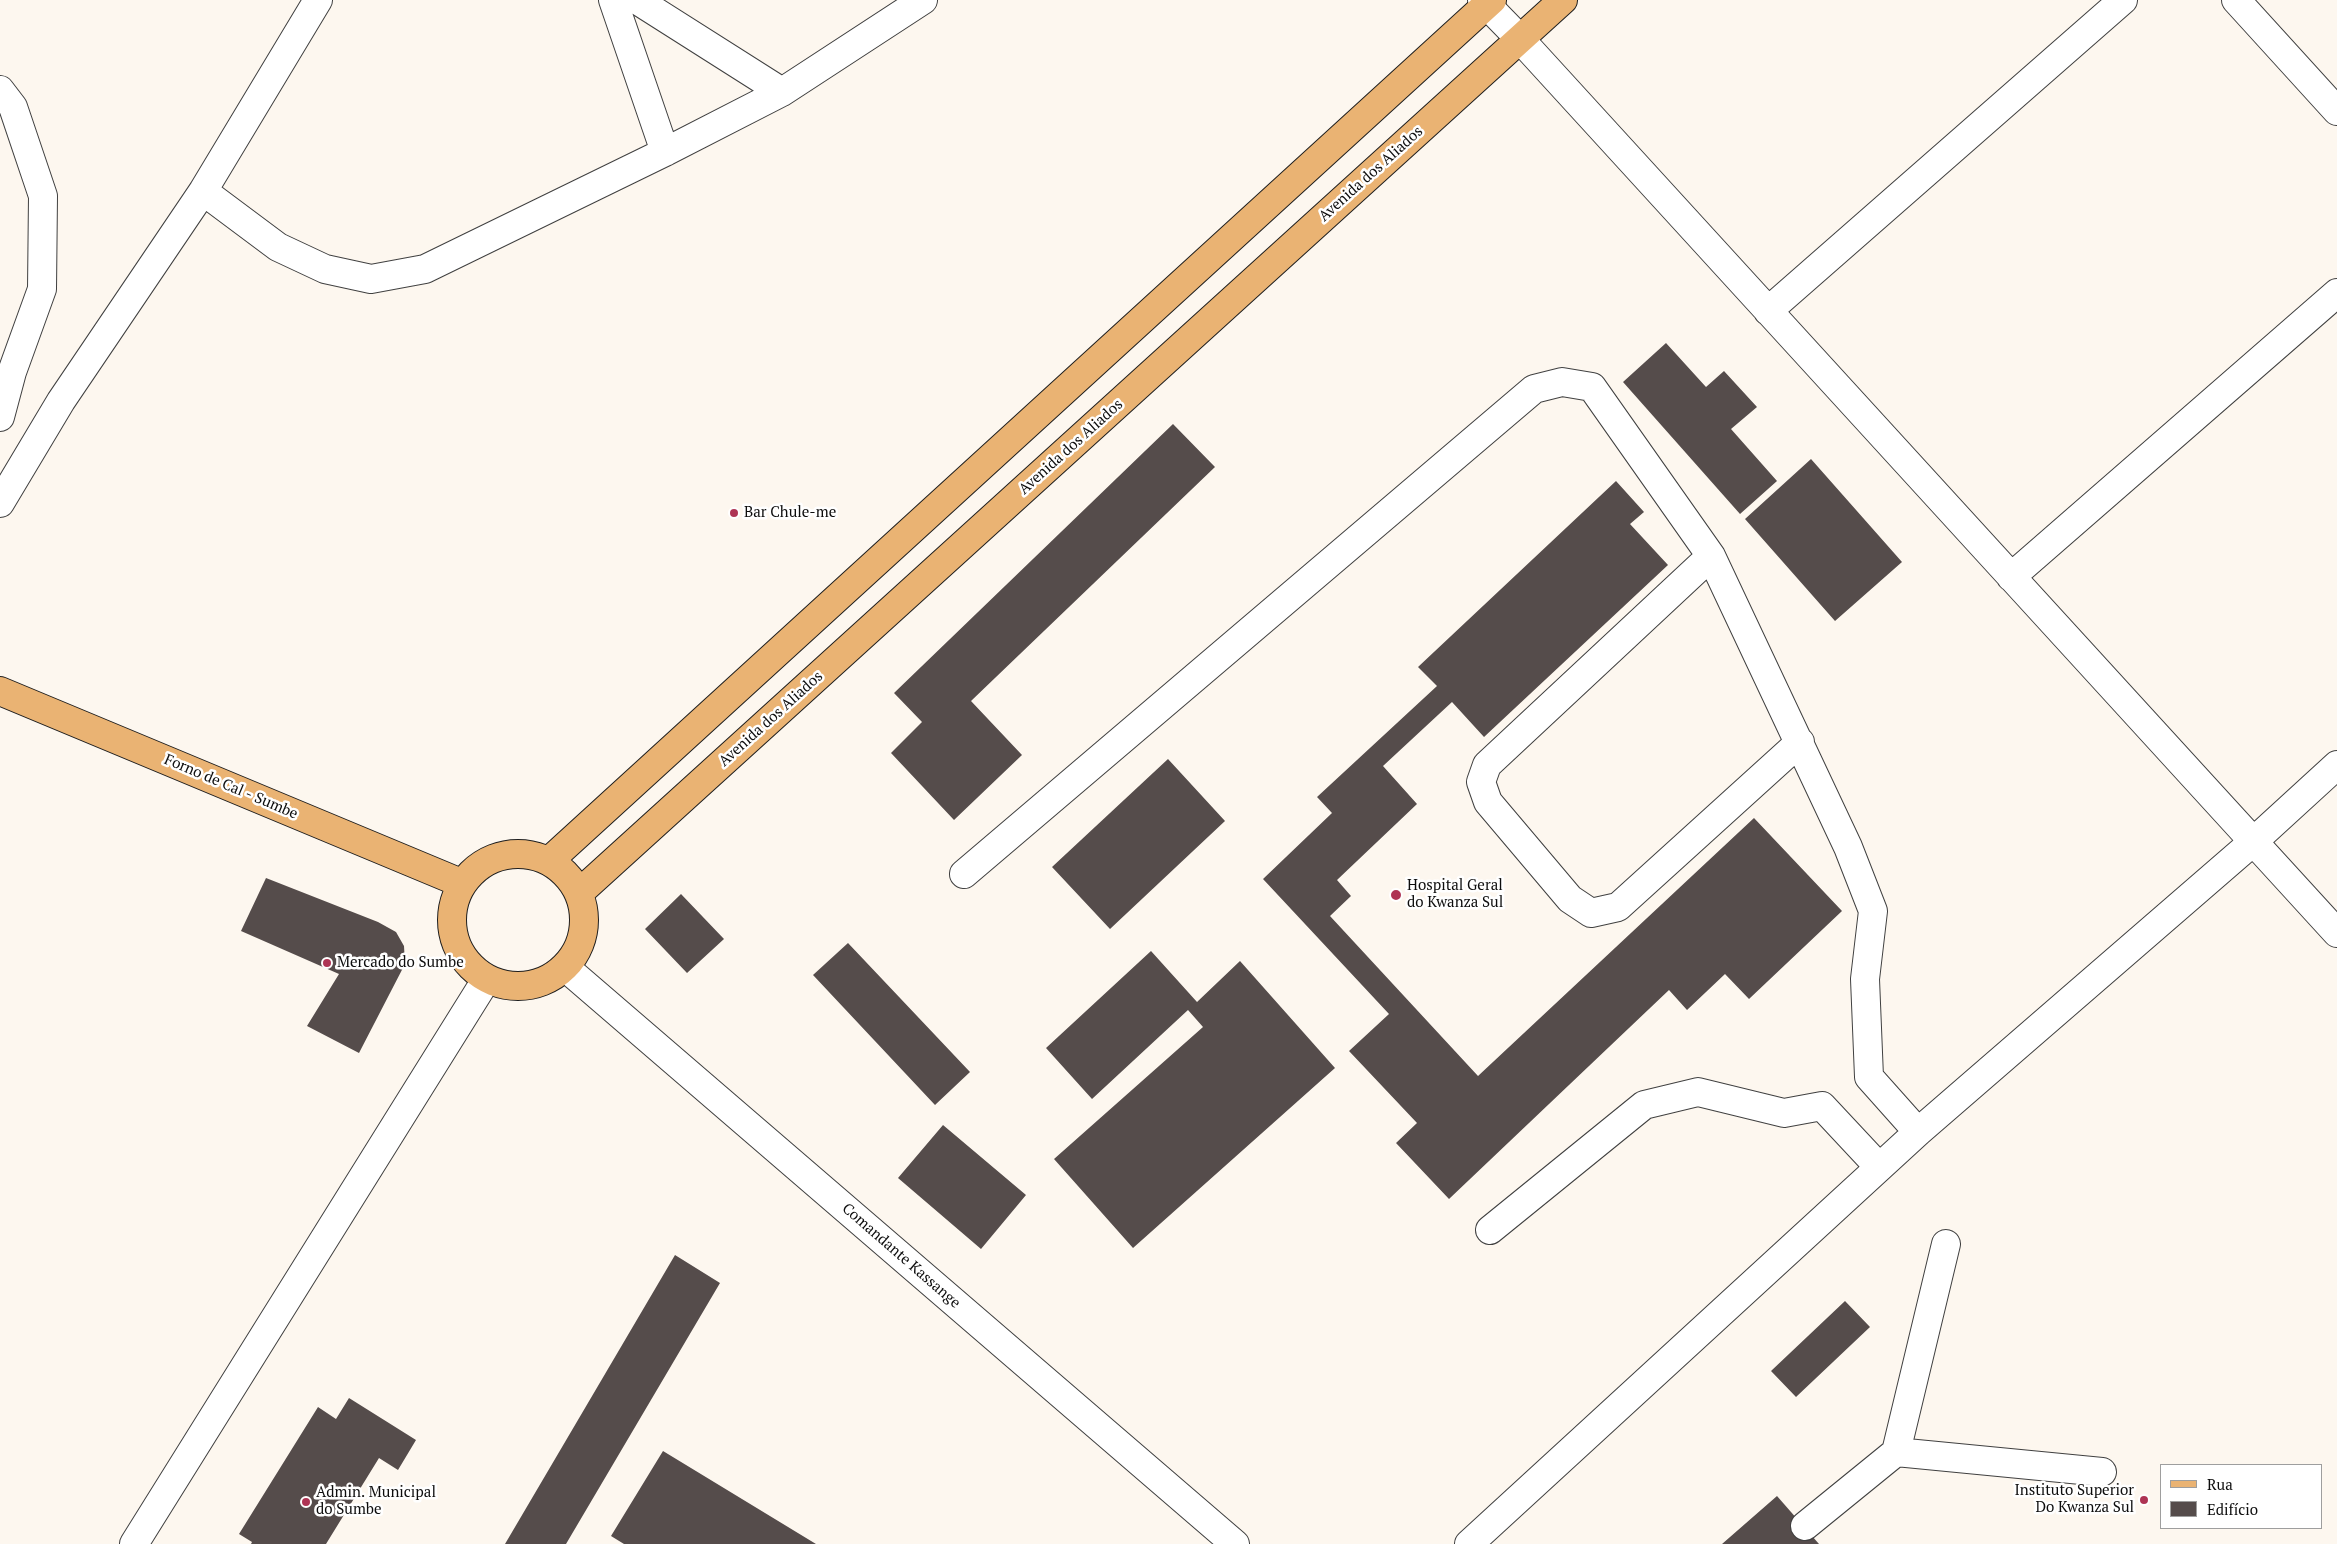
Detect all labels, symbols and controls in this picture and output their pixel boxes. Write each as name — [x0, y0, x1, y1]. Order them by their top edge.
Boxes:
street label: Avenida dos Aliados — [1315, 123, 1427, 225]
street label: Avenida dos Aliados — [1015, 396, 1127, 498]
place label: Bar Chule-me — [744, 504, 836, 522]
marker: Bar Chule-me — [728, 507, 740, 519]
street label: Avenida dos Aliados — [715, 668, 827, 770]
street label: Forno de Cal - Sumbe — [162, 751, 300, 823]
place label: Hospital Geral do Kwanza Sul — [1407, 877, 1503, 912]
marker: Hospital Geral do Kwanza Sul — [1389, 888, 1403, 902]
place label: Mercado do Sumbe — [337, 954, 464, 972]
marker: Mercado do Sumbe — [321, 957, 333, 969]
street label: Comandante Kassange — [838, 1200, 964, 1312]
legend — [2160, 1464, 2322, 1529]
text: Rua — [2207, 1474, 2233, 1494]
place label: Instituto Superior Do Kwanza Sul — [2015, 1482, 2134, 1517]
place label: Admin. Municipal do Sumbe — [316, 1484, 436, 1519]
marker: Instituto Superior Do Kwanza Sul — [2138, 1494, 2150, 1506]
marker: Admin. Municipal do Sumbe — [300, 1496, 312, 1508]
text: Edifício — [2207, 1499, 2258, 1519]

